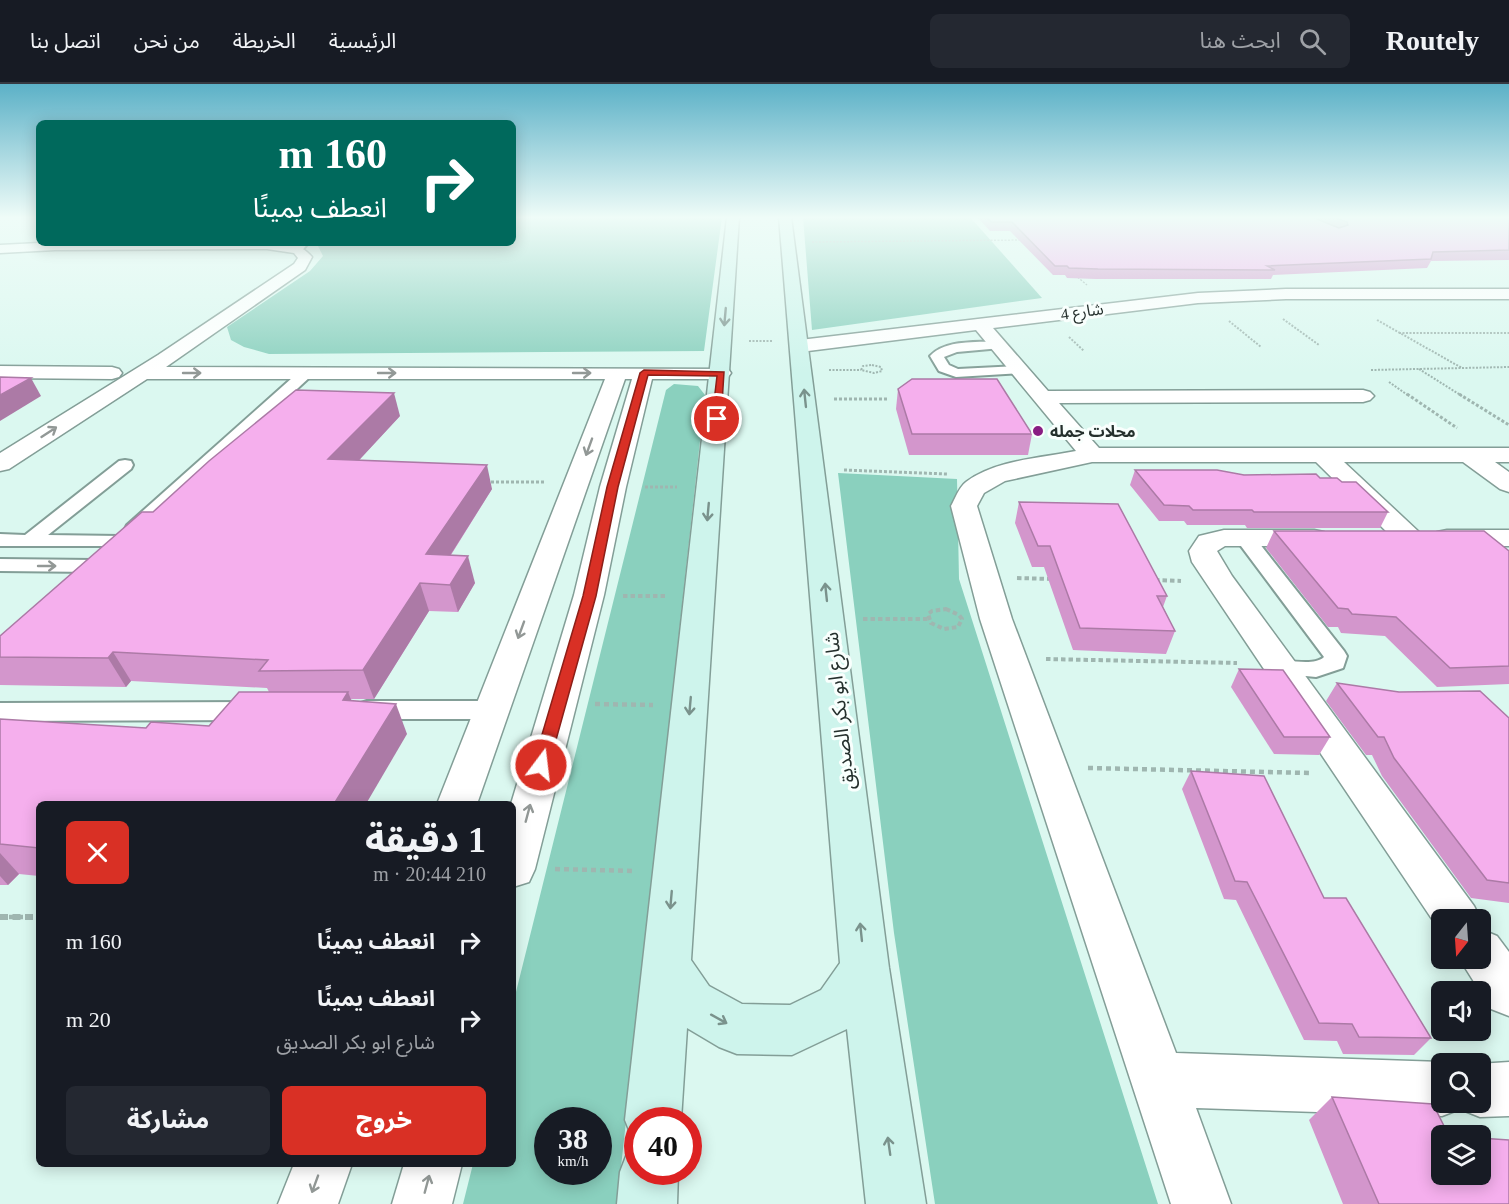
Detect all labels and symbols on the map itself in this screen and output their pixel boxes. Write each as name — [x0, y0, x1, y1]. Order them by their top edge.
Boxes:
street label: شارع 4 — [1060, 300, 1105, 327]
one-way arrow — [719, 307, 730, 327]
one-way arrow — [181, 367, 201, 379]
one-way arrow — [376, 367, 396, 379]
one-way arrow — [571, 367, 591, 379]
one-way arrow — [800, 388, 811, 408]
pin — [691, 393, 742, 444]
place label: محلات جمله — [1050, 423, 1136, 441]
marker: محلات جمله — [1031, 424, 1045, 438]
one-way arrow — [40, 426, 57, 438]
one-way arrow — [583, 437, 594, 456]
one-way arrow — [702, 501, 713, 521]
one-way arrow — [36, 560, 56, 572]
one-way arrow — [821, 582, 832, 602]
one-way arrow — [515, 620, 526, 639]
street label: شارع ابو بكر الصديق — [820, 630, 862, 791]
one-way arrow — [684, 695, 695, 715]
position arrow — [509, 733, 573, 797]
one-way arrow — [523, 804, 535, 823]
one-way arrow — [665, 890, 676, 909]
north arrow — [1431, 909, 1491, 969]
one-way arrow — [855, 922, 866, 942]
one-way arrow — [709, 1014, 727, 1025]
speed limit sign: 40 — [624, 1107, 702, 1185]
one-way arrow — [883, 1137, 894, 1156]
one-way arrow — [309, 1174, 320, 1193]
one-way arrow — [422, 1175, 433, 1194]

